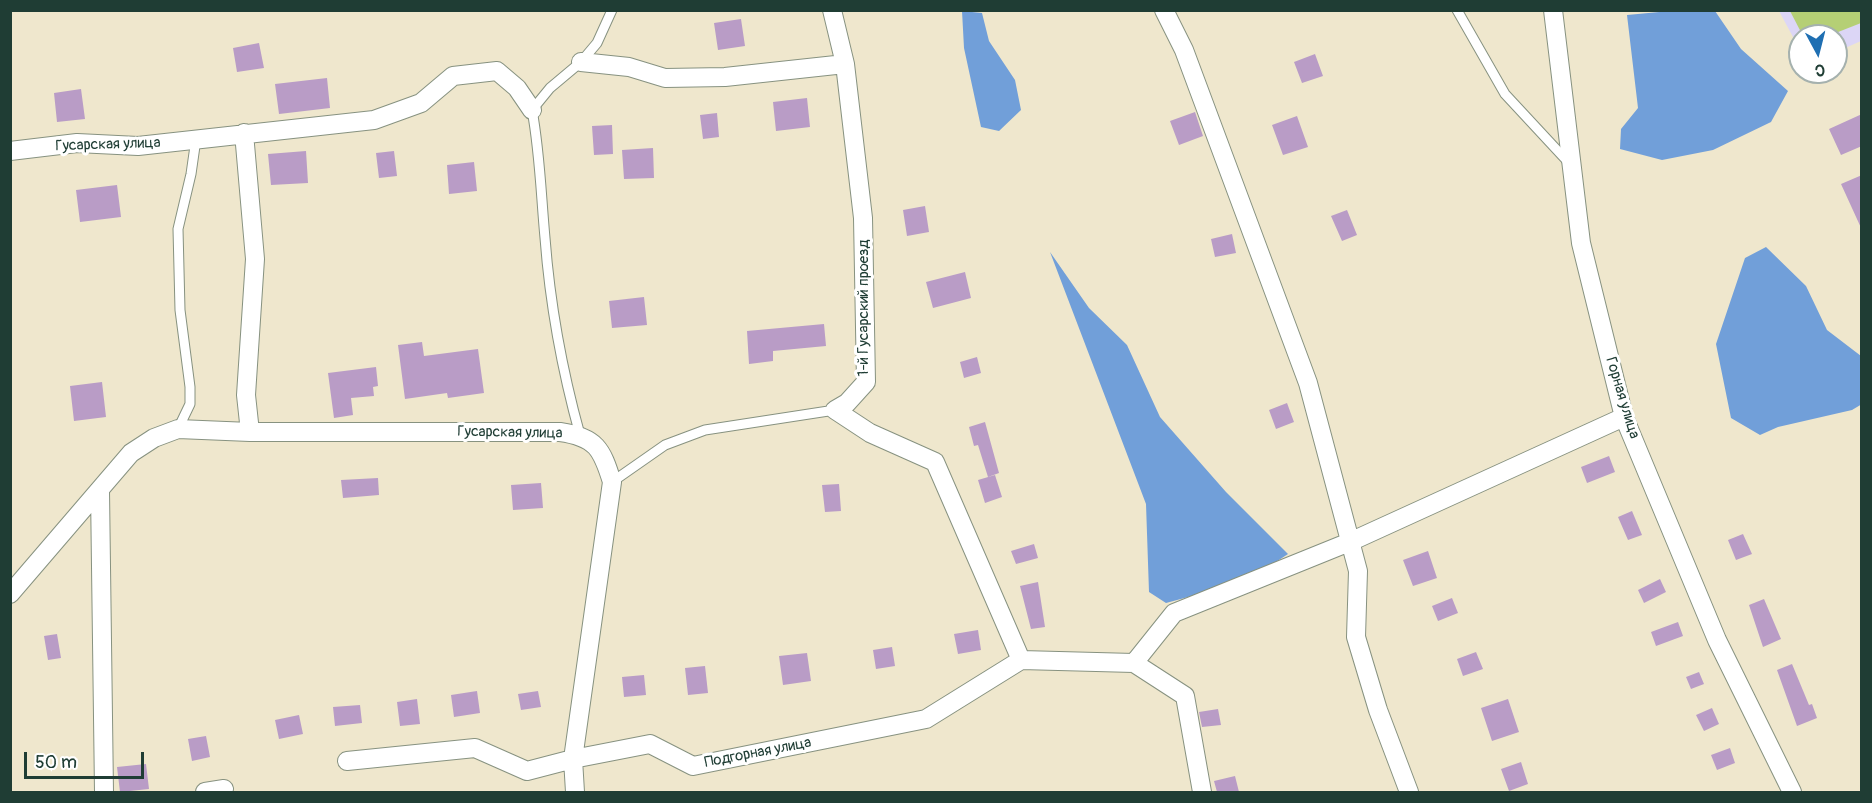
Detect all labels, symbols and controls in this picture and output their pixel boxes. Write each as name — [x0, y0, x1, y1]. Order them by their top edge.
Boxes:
north arrow — [1788, 24, 1848, 84]
text: С — [1814, 59, 1826, 80]
street label: Гусарская улица — [55, 134, 161, 156]
street label: 1-й Гусарский проезд — [855, 240, 873, 376]
street label: Горная улица — [1601, 355, 1643, 441]
street label: Гусарская улица — [457, 423, 563, 443]
street label: Подгорная улица — [703, 734, 813, 772]
scale bar — [27, 740, 147, 778]
text: 50 m — [35, 751, 77, 774]

